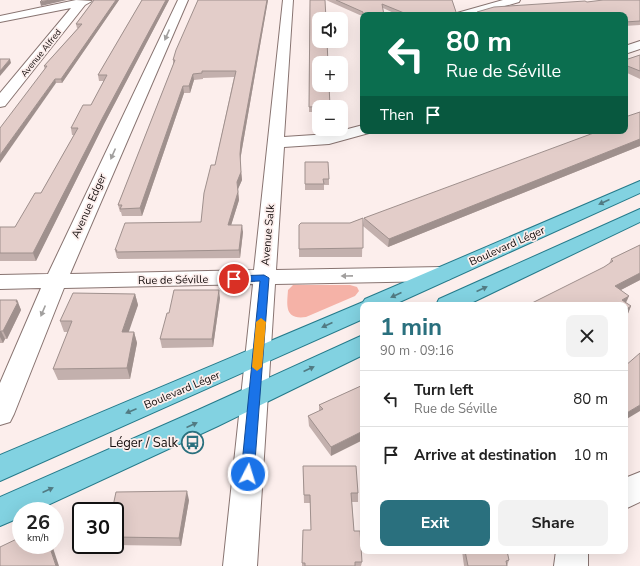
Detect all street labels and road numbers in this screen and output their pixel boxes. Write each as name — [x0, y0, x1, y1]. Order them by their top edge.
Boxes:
street label: Avenue Alfred — [18, 27, 64, 79]
street label: Avenue Edger — [68, 171, 110, 241]
street label: Avenue Salk — [258, 203, 278, 266]
street label: Boulevard Léger — [467, 223, 547, 269]
street label: Rue de Séville — [138, 272, 208, 288]
street label: Boulevard Léger — [142, 367, 222, 413]

